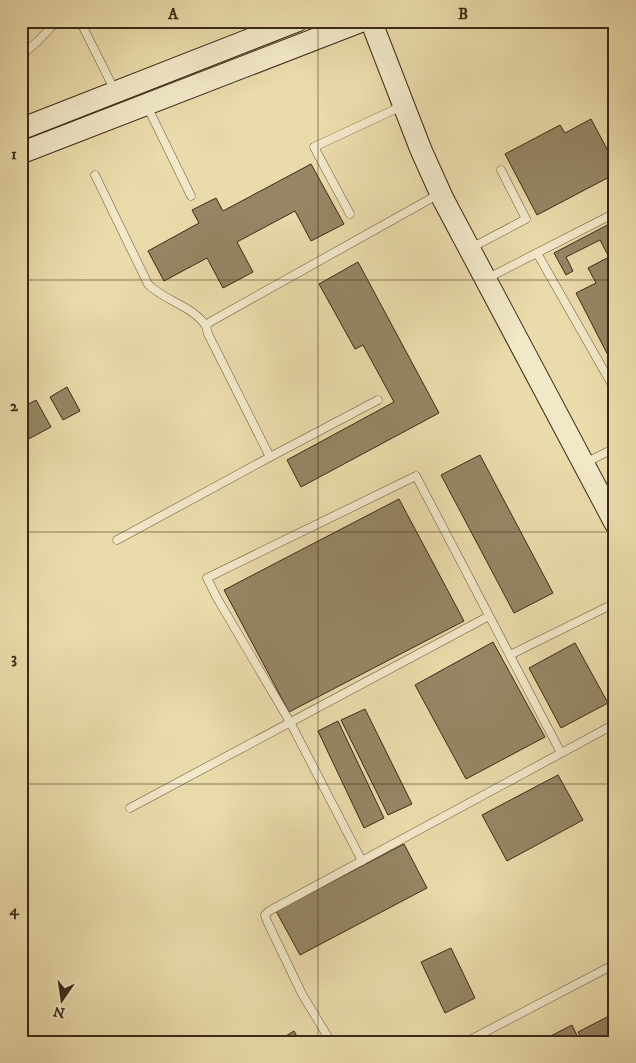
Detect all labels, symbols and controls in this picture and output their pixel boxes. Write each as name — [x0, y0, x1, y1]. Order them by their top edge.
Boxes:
text: A — [167, 4, 179, 24]
text: B — [458, 4, 468, 24]
text: 1 — [11, 144, 17, 164]
text: 2 — [10, 396, 19, 416]
text: 3 — [11, 648, 17, 668]
text: 4 — [8, 900, 19, 920]
north arrow — [38, 976, 88, 1026]
text: N — [51, 1002, 67, 1022]

